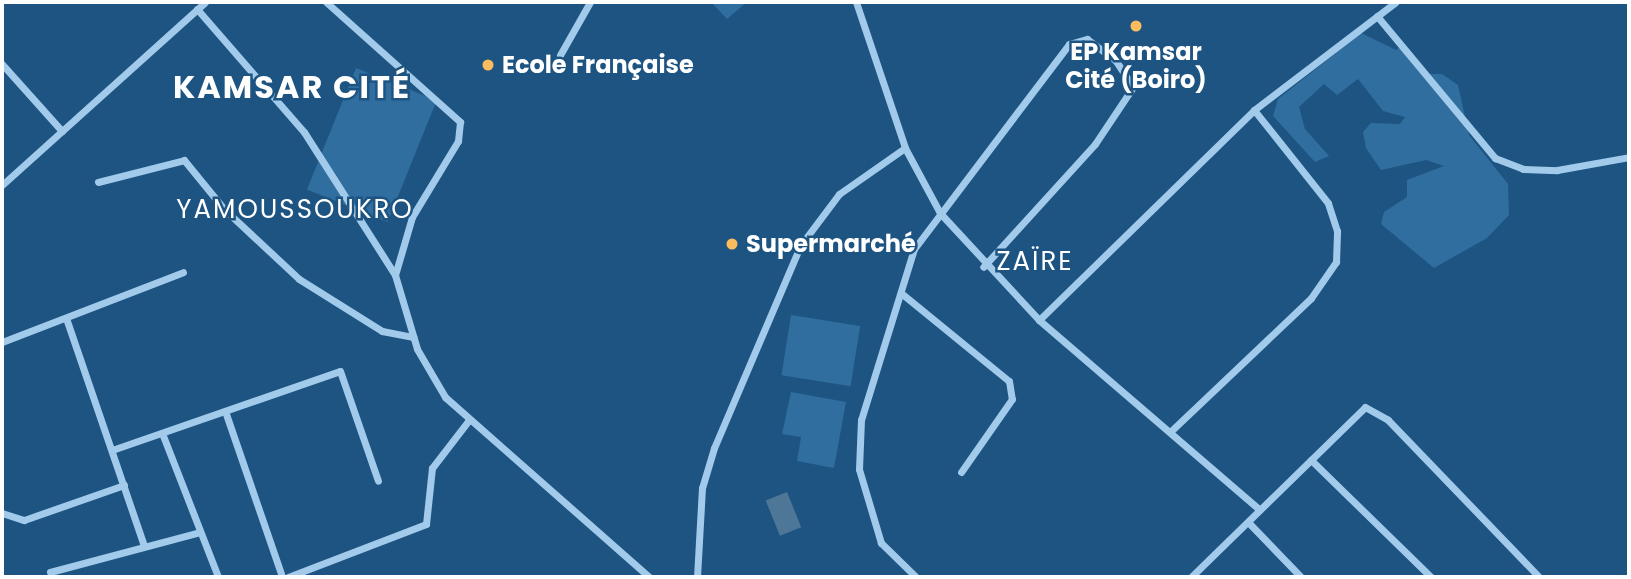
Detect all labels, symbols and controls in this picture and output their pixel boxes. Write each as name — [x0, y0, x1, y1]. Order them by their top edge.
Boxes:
marker: EP Kamsar Cité (Boiro) — [1128, 18, 1144, 34]
place label: EP Kamsar Cité (Boiro) — [1065, 38, 1207, 94]
place label: Ecole Française — [502, 51, 694, 79]
marker: Ecole Française — [480, 57, 496, 73]
district label: KAMSAR CITÉ — [174, 68, 410, 106]
district label: YAMOUSSOUKRO — [178, 194, 412, 226]
place label: Supermarché — [746, 230, 916, 258]
marker: Supermarché — [724, 236, 740, 252]
district label: ZAÏRE — [997, 246, 1073, 278]

